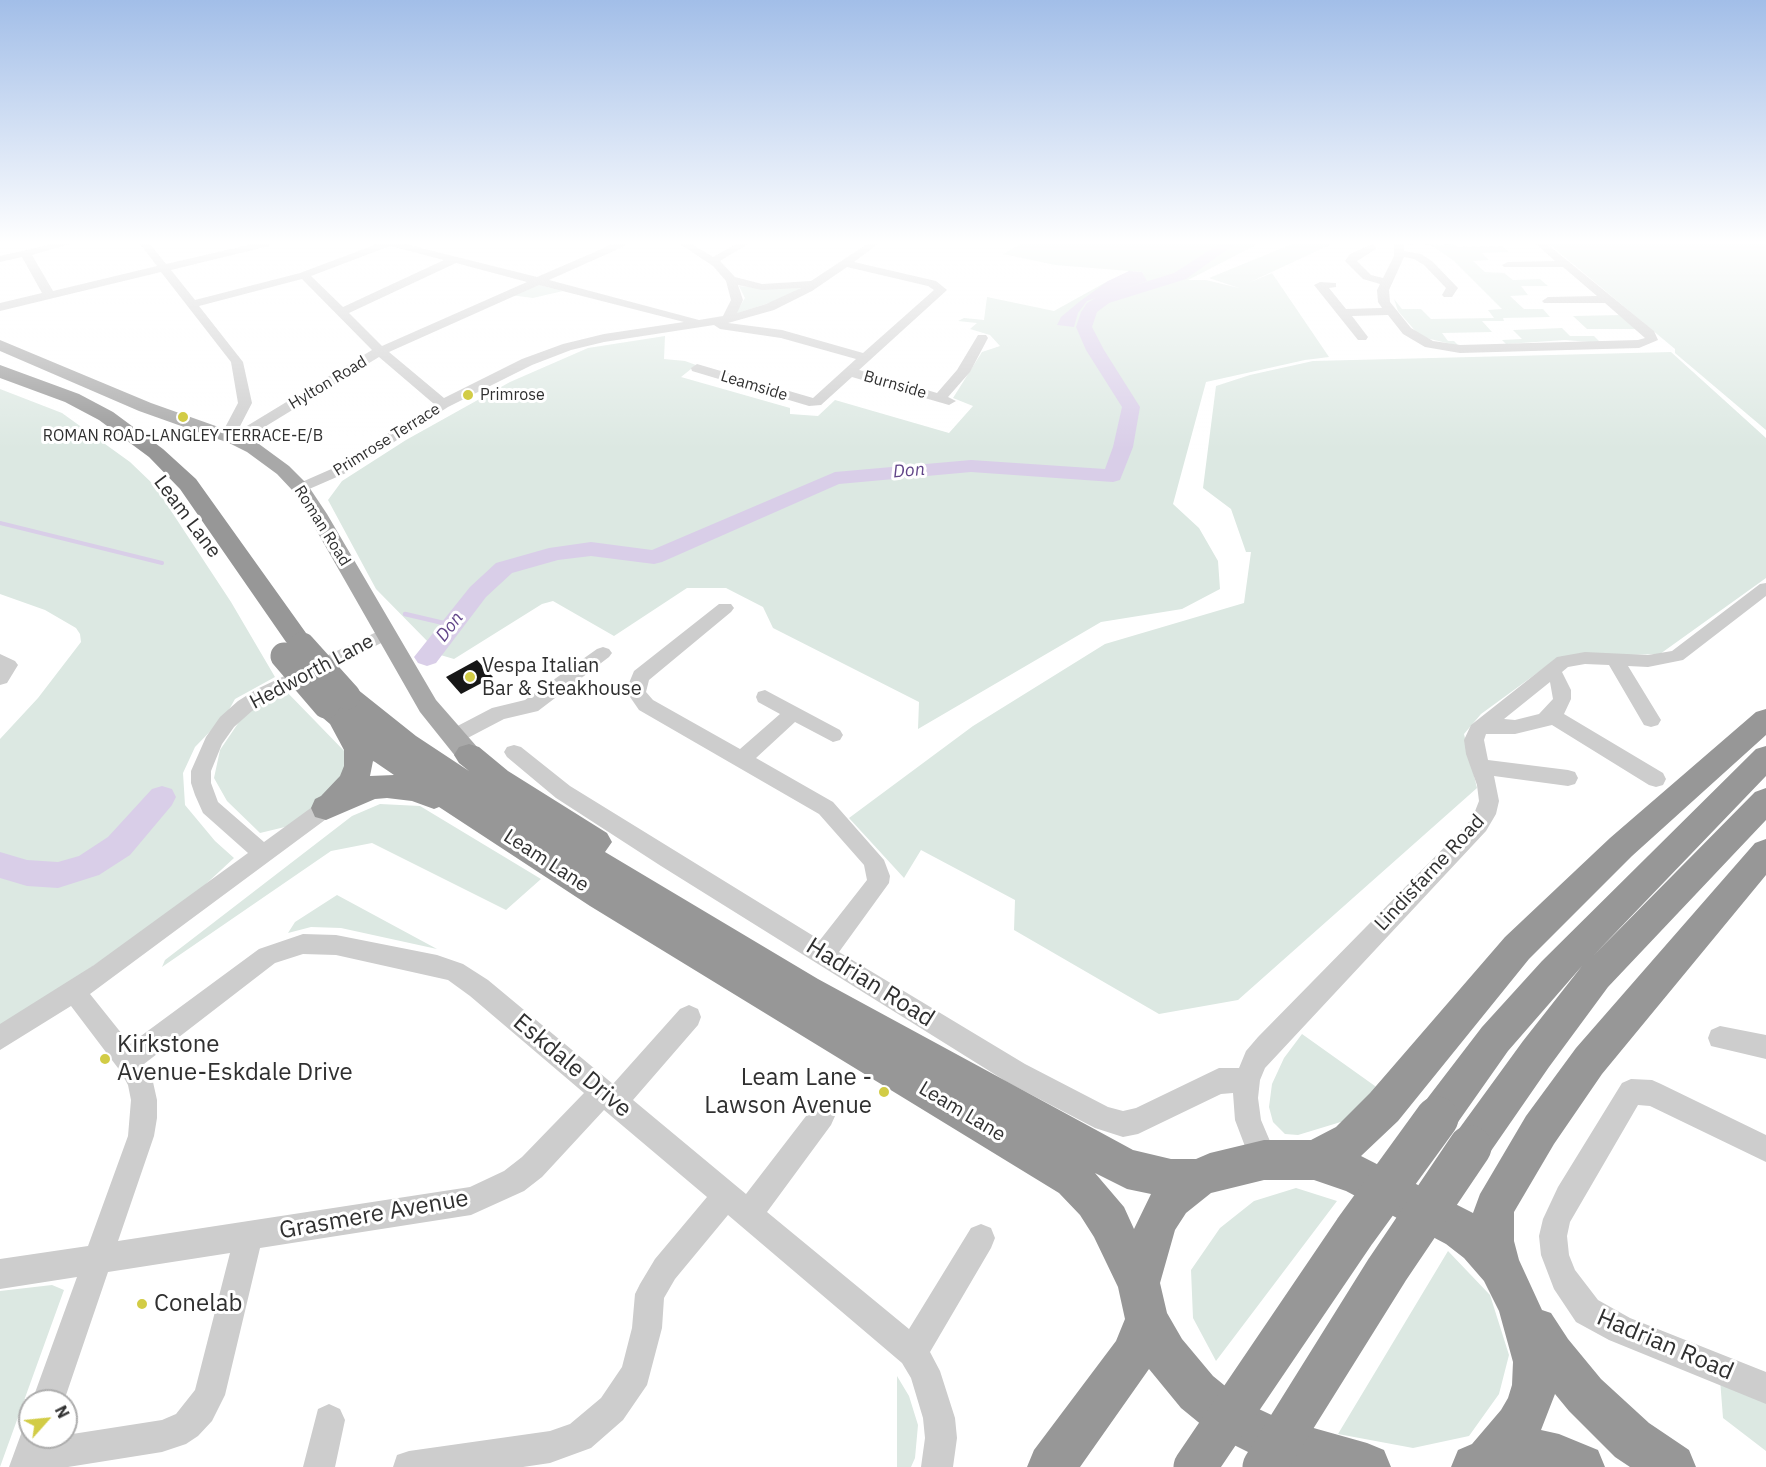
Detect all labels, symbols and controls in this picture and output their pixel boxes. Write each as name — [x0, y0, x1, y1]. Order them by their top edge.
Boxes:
street label: Hylton Road — [285, 352, 371, 414]
street label: Leamside — [718, 367, 790, 405]
street label: Burnside — [861, 367, 929, 403]
place label: Primrose — [480, 385, 545, 405]
marker: Primrose — [461, 388, 475, 402]
street label: Primrose Terrace — [330, 399, 444, 481]
marker: ROMAN ROAD-LANGLEY TERRACE-E/B — [176, 410, 190, 424]
place label: ROMAN ROAD-LANGLEY TERRACE-E/B — [43, 426, 323, 446]
water label: Don — [892, 459, 926, 483]
street label: Leam Lane — [148, 471, 226, 563]
street label: Roman Road — [290, 482, 354, 570]
water label: Don — [432, 608, 468, 646]
street label: Hedworth Lane — [246, 629, 378, 715]
place label: Vespa Italian Bar & Steakhouse — [482, 654, 642, 701]
marker: Vespa Italian Bar & Steakhouse — [463, 670, 477, 684]
street label: Lindisfarne Road — [1370, 810, 1490, 936]
street label: Leam Lane — [499, 825, 593, 897]
street label: Hadrian Road — [801, 932, 939, 1034]
street label: Eskdale Drive — [507, 1008, 637, 1124]
place label: Kirkstone Avenue-Eskdale Drive — [117, 1031, 353, 1087]
marker: Kirkstone Avenue-Eskdale Drive — [98, 1052, 112, 1066]
place label: Leam Lane - Lawson Avenue — [704, 1064, 872, 1120]
street label: Leam Lane — [914, 1077, 1010, 1147]
marker: Leam Lane - Lawson Avenue — [877, 1085, 891, 1099]
street label: Grasmere Avenue — [277, 1184, 471, 1246]
place label: Conelab — [154, 1290, 242, 1318]
marker: Conelab — [135, 1297, 149, 1311]
street label: Hadrian Road — [1592, 1303, 1738, 1387]
north arrow — [18, 1389, 78, 1449]
text: N — [51, 1402, 74, 1421]

